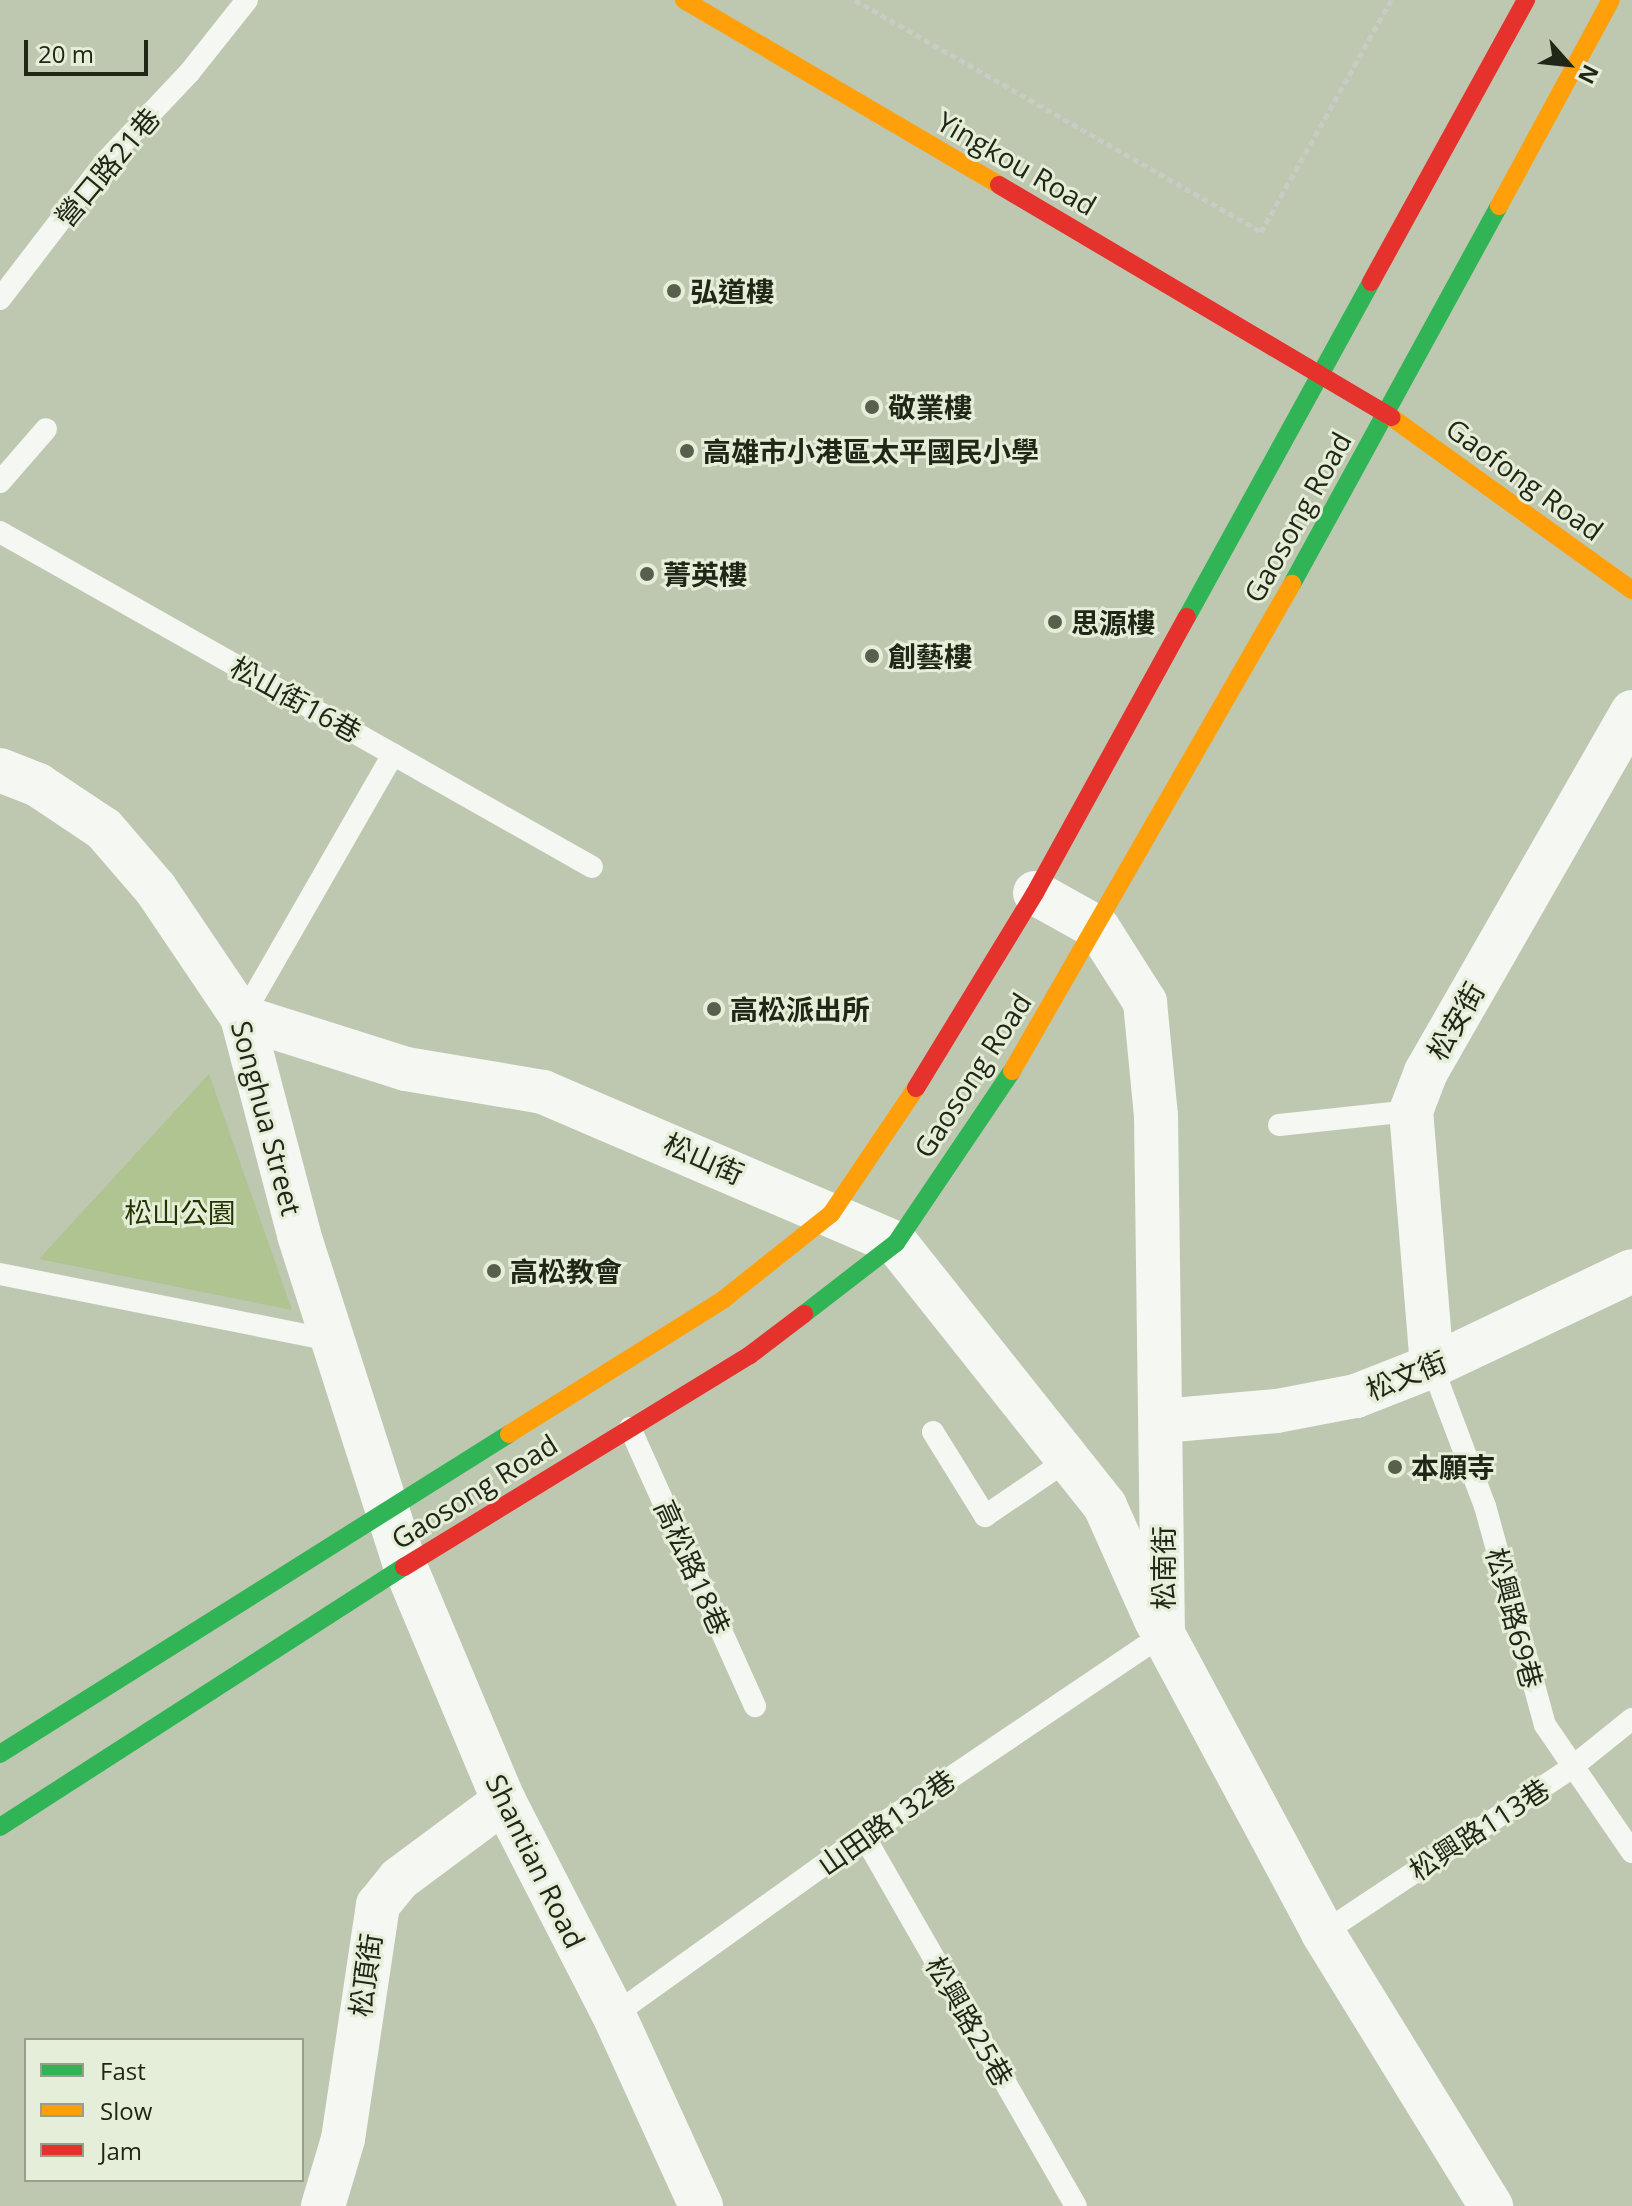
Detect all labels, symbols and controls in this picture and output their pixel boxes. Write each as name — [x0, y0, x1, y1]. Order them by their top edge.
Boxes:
scale bar — [28, 24, 152, 74]
north arrow — [1528, 24, 1608, 104]
text: 20 m — [38, 37, 94, 70]
text: N — [1572, 60, 1607, 90]
street label: 營口路21巷 — [48, 101, 166, 233]
street label: Yingkou Road — [932, 104, 1102, 222]
place label: 弘道樓 — [690, 274, 774, 308]
marker: 弘道樓 — [665, 282, 683, 300]
place label: 敬業樓 — [888, 390, 972, 424]
marker: 敬業樓 — [863, 398, 881, 416]
street label: Gaofong Road — [1440, 411, 1610, 547]
street label: Gaosong Road — [1236, 426, 1358, 608]
place label: 高雄市小港區太平國民小學 — [703, 434, 1039, 468]
marker: 高雄市小港區太平國民小學 — [678, 442, 696, 460]
place label: 菁英樓 — [663, 557, 747, 591]
marker: 菁英樓 — [638, 565, 656, 583]
place label: 思源樓 — [1071, 605, 1155, 639]
marker: 思源樓 — [1046, 613, 1064, 631]
place label: 創藝樓 — [888, 639, 972, 673]
marker: 創藝樓 — [863, 647, 881, 665]
street label: 松山街16巷 — [225, 649, 367, 749]
street label: 松安街 — [1419, 976, 1491, 1066]
street label: Gaosong Road — [906, 986, 1038, 1164]
place label: 高松派出所 — [730, 992, 870, 1026]
marker: 高松派出所 — [705, 1000, 723, 1018]
street label: Songhua Street — [225, 1017, 309, 1219]
street label: 松山街 — [659, 1126, 749, 1190]
park label: 松山公園 — [124, 1195, 236, 1229]
place label: 高松教會 — [510, 1254, 622, 1288]
marker: 高松教會 — [485, 1262, 503, 1280]
street label: 松文街 — [1361, 1344, 1451, 1406]
street label: Gaosong Road — [385, 1427, 563, 1555]
place label: 本願寺 — [1411, 1450, 1495, 1484]
marker: 本願寺 — [1386, 1458, 1404, 1476]
street label: 高松路18巷 — [648, 1494, 738, 1640]
street label: 松南街 — [1146, 1526, 1180, 1610]
street label: 松興路69巷 — [1480, 1544, 1550, 1692]
street label: 山田路132巷 — [811, 1762, 961, 1882]
street label: Shantian Road — [479, 1769, 593, 1953]
street label: 松興路113巷 — [1403, 1771, 1555, 1887]
street label: 松頂街 — [343, 1931, 387, 2019]
street label: 松興路25巷 — [919, 1950, 1021, 2092]
legend — [24, 2038, 304, 2182]
text: Fast — [100, 2054, 146, 2087]
text: Slow — [100, 2094, 152, 2127]
text: Jam — [100, 2134, 142, 2167]

